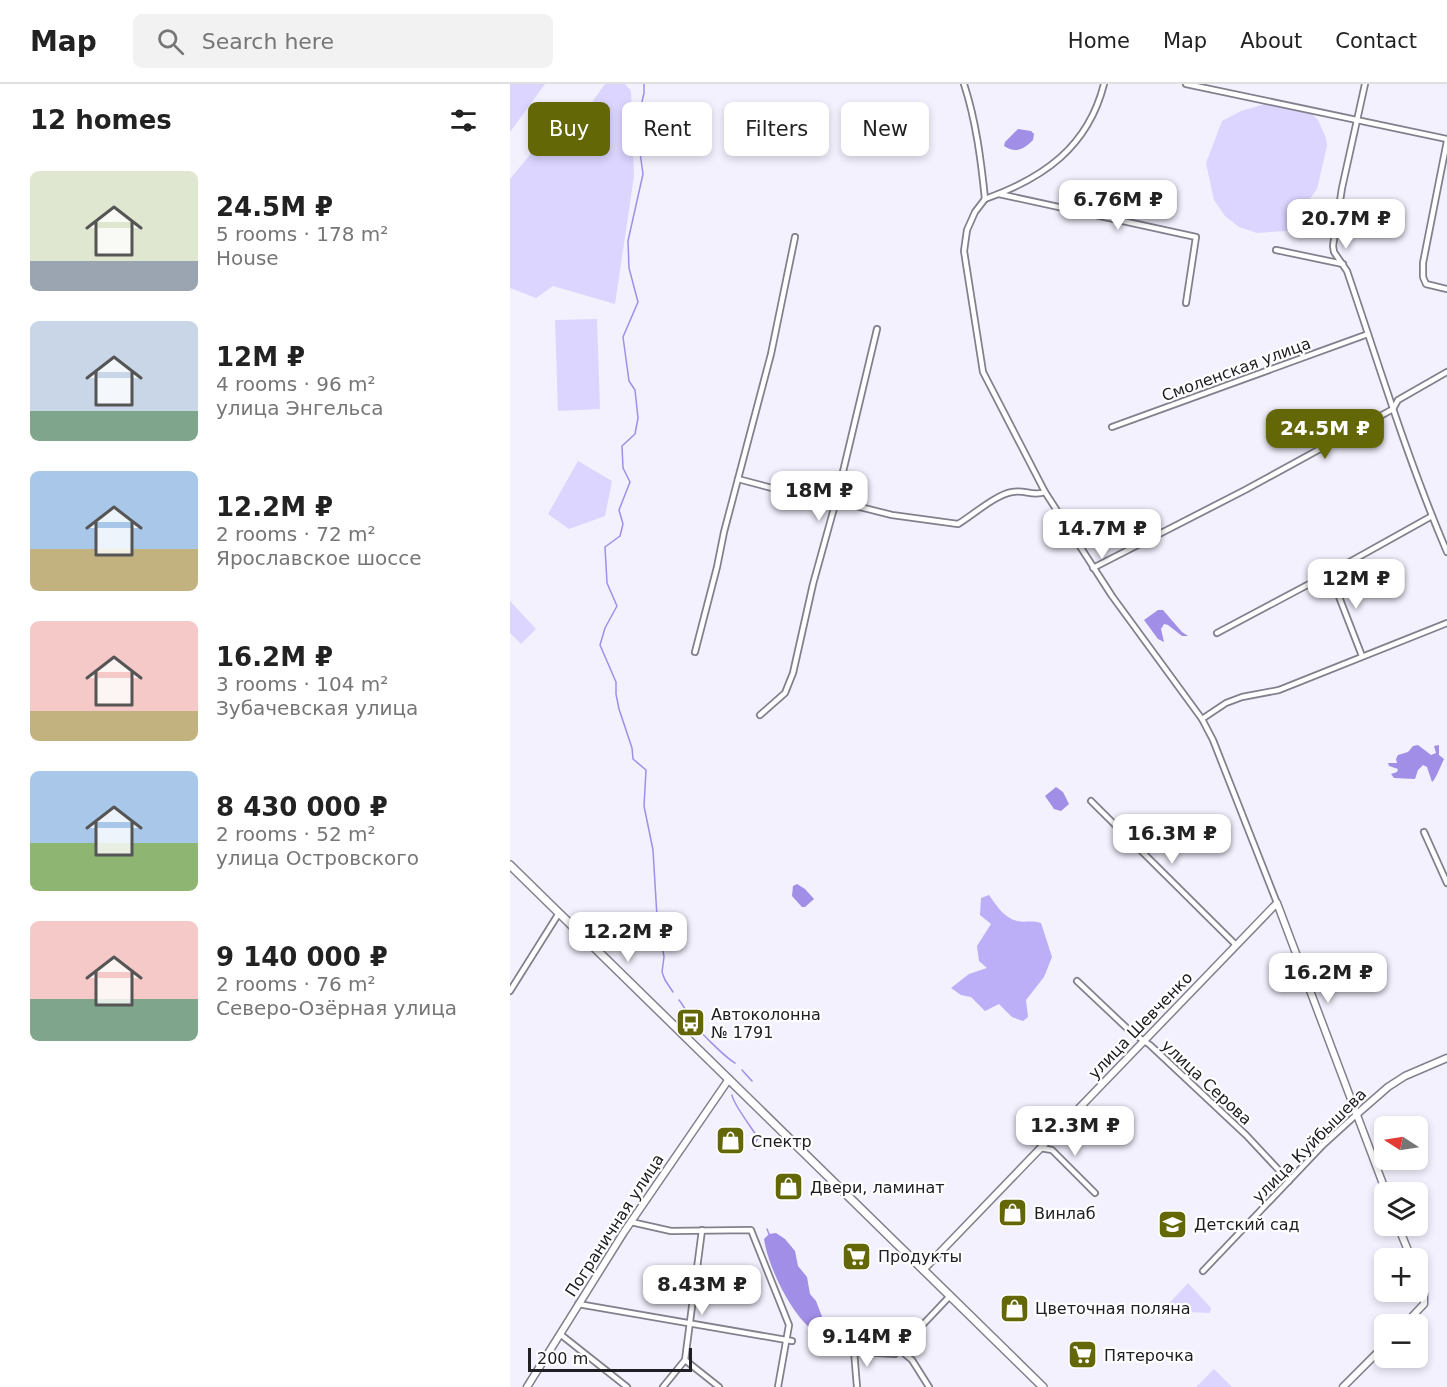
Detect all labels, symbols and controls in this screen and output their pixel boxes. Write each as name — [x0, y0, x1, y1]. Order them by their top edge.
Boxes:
search box — [133, 14, 553, 68]
text: Map — [30, 25, 97, 58]
icon: search — [154, 25, 187, 58]
text: Search here — [202, 29, 334, 54]
text: Home — [1068, 29, 1130, 53]
text: Map — [1163, 29, 1207, 53]
text: About — [1240, 29, 1302, 53]
text: Contact — [1335, 29, 1417, 53]
chip: Buy — [528, 102, 610, 156]
chip: Rent — [622, 102, 712, 156]
chip: Filters — [724, 102, 829, 156]
chip: New — [841, 102, 929, 156]
icon: filters — [447, 104, 480, 137]
text: 12 homes — [30, 105, 172, 135]
pin: 6.76M ₽ — [1063, 180, 1173, 231]
text: 6.76M ₽ — [1073, 187, 1163, 211]
text: 24.5M ₽ — [216, 192, 333, 222]
icon: home — [78, 195, 150, 267]
pin: 20.7M ₽ — [1291, 199, 1401, 250]
text: 20.7M ₽ — [1301, 206, 1391, 230]
text: 5 rooms · 178 m² — [216, 222, 388, 246]
text: House — [216, 246, 279, 270]
street label: Смоленская улица — [1159, 334, 1313, 405]
text: 12M ₽ — [216, 342, 305, 372]
icon: home — [78, 345, 150, 417]
text: 4 rooms · 96 m² — [216, 372, 376, 396]
text: улица Энгельса — [216, 396, 384, 420]
pin: 24.5M ₽ — [1270, 409, 1380, 460]
text: 24.5M ₽ — [1280, 416, 1370, 440]
pin: 18M ₽ — [777, 471, 861, 522]
text: 18M ₽ — [785, 478, 853, 502]
text: 12.2M ₽ — [216, 492, 333, 522]
icon: home — [78, 495, 150, 567]
pin: 14.7M ₽ — [1047, 509, 1157, 560]
text: 14.7M ₽ — [1057, 516, 1147, 540]
text: 2 rooms · 72 m² — [216, 522, 376, 546]
text: Ярославское шоссе — [216, 546, 421, 570]
pin: 12M ₽ — [1314, 559, 1398, 610]
text: 12M ₽ — [1322, 566, 1390, 590]
text: 16.2M ₽ — [216, 642, 333, 672]
icon: home — [78, 645, 150, 717]
text: 3 rooms · 104 m² — [216, 672, 388, 696]
text: Зубачевская улица — [216, 696, 418, 720]
text: 8 430 000 ₽ — [216, 792, 388, 822]
icon: home — [78, 795, 150, 867]
pin: 16.3M ₽ — [1117, 814, 1227, 865]
text: 16.3M ₽ — [1127, 821, 1217, 845]
text: 2 rooms · 52 m² — [216, 822, 376, 846]
text: улица Островского — [216, 846, 419, 870]
pin: 12.2M ₽ — [573, 912, 683, 963]
text: 12.2M ₽ — [583, 919, 673, 943]
text: 9 140 000 ₽ — [216, 942, 388, 972]
icon: home — [78, 945, 150, 1017]
pin: 16.2M ₽ — [1273, 953, 1383, 1004]
text: 16.2M ₽ — [1283, 960, 1373, 984]
street label: улица Шевченко — [1084, 968, 1196, 1083]
text: 2 rooms · 76 m² — [216, 972, 376, 996]
text: Северо-Озёрная улица — [216, 996, 457, 1020]
place label: Автоколонна № 1791 — [711, 1005, 821, 1042]
bus stop icon: Автоколонна № 1791 — [674, 1007, 706, 1039]
street label: улица Серова — [1158, 1036, 1256, 1129]
street label: улица Куйбышева — [1248, 1084, 1370, 1206]
pin: 12.3M ₽ — [1020, 1106, 1130, 1157]
text: 12.3M ₽ — [1030, 1113, 1120, 1137]
north arrow — [1374, 1116, 1428, 1170]
map controls — [1374, 1116, 1428, 1368]
shop icon: Спектр — [714, 1125, 746, 1157]
place label: Спектр — [751, 1132, 812, 1151]
street label: Пограничная улица — [561, 1150, 668, 1300]
shop icon: Двери, ламинат — [773, 1171, 805, 1203]
place label: Двери, ламинат — [810, 1178, 945, 1197]
button: layers — [1374, 1182, 1428, 1236]
shop icon: Винлаб — [997, 1197, 1029, 1229]
place label: Винлаб — [1034, 1204, 1096, 1223]
school or university icon: Детский сад — [1157, 1208, 1189, 1240]
place label: Детский сад — [1194, 1215, 1300, 1234]
supermarket icon: Продукты — [841, 1240, 873, 1272]
place label: Продукты — [878, 1247, 962, 1266]
button: + — [1374, 1248, 1428, 1302]
pin: 8.43M ₽ — [647, 1265, 757, 1316]
text: 8.43M ₽ — [657, 1272, 747, 1296]
shop icon: Цветочная поляна — [998, 1292, 1030, 1324]
place label: Цветочная поляна — [1035, 1299, 1191, 1318]
button: − — [1374, 1314, 1428, 1368]
pin: 9.14M ₽ — [812, 1317, 922, 1368]
text: 9.14M ₽ — [822, 1324, 912, 1348]
supermarket icon: Пятерочка — [1067, 1339, 1099, 1371]
scale bar — [528, 1345, 692, 1372]
place label: Пятерочка — [1104, 1346, 1194, 1365]
text: 200 m — [537, 1349, 588, 1368]

